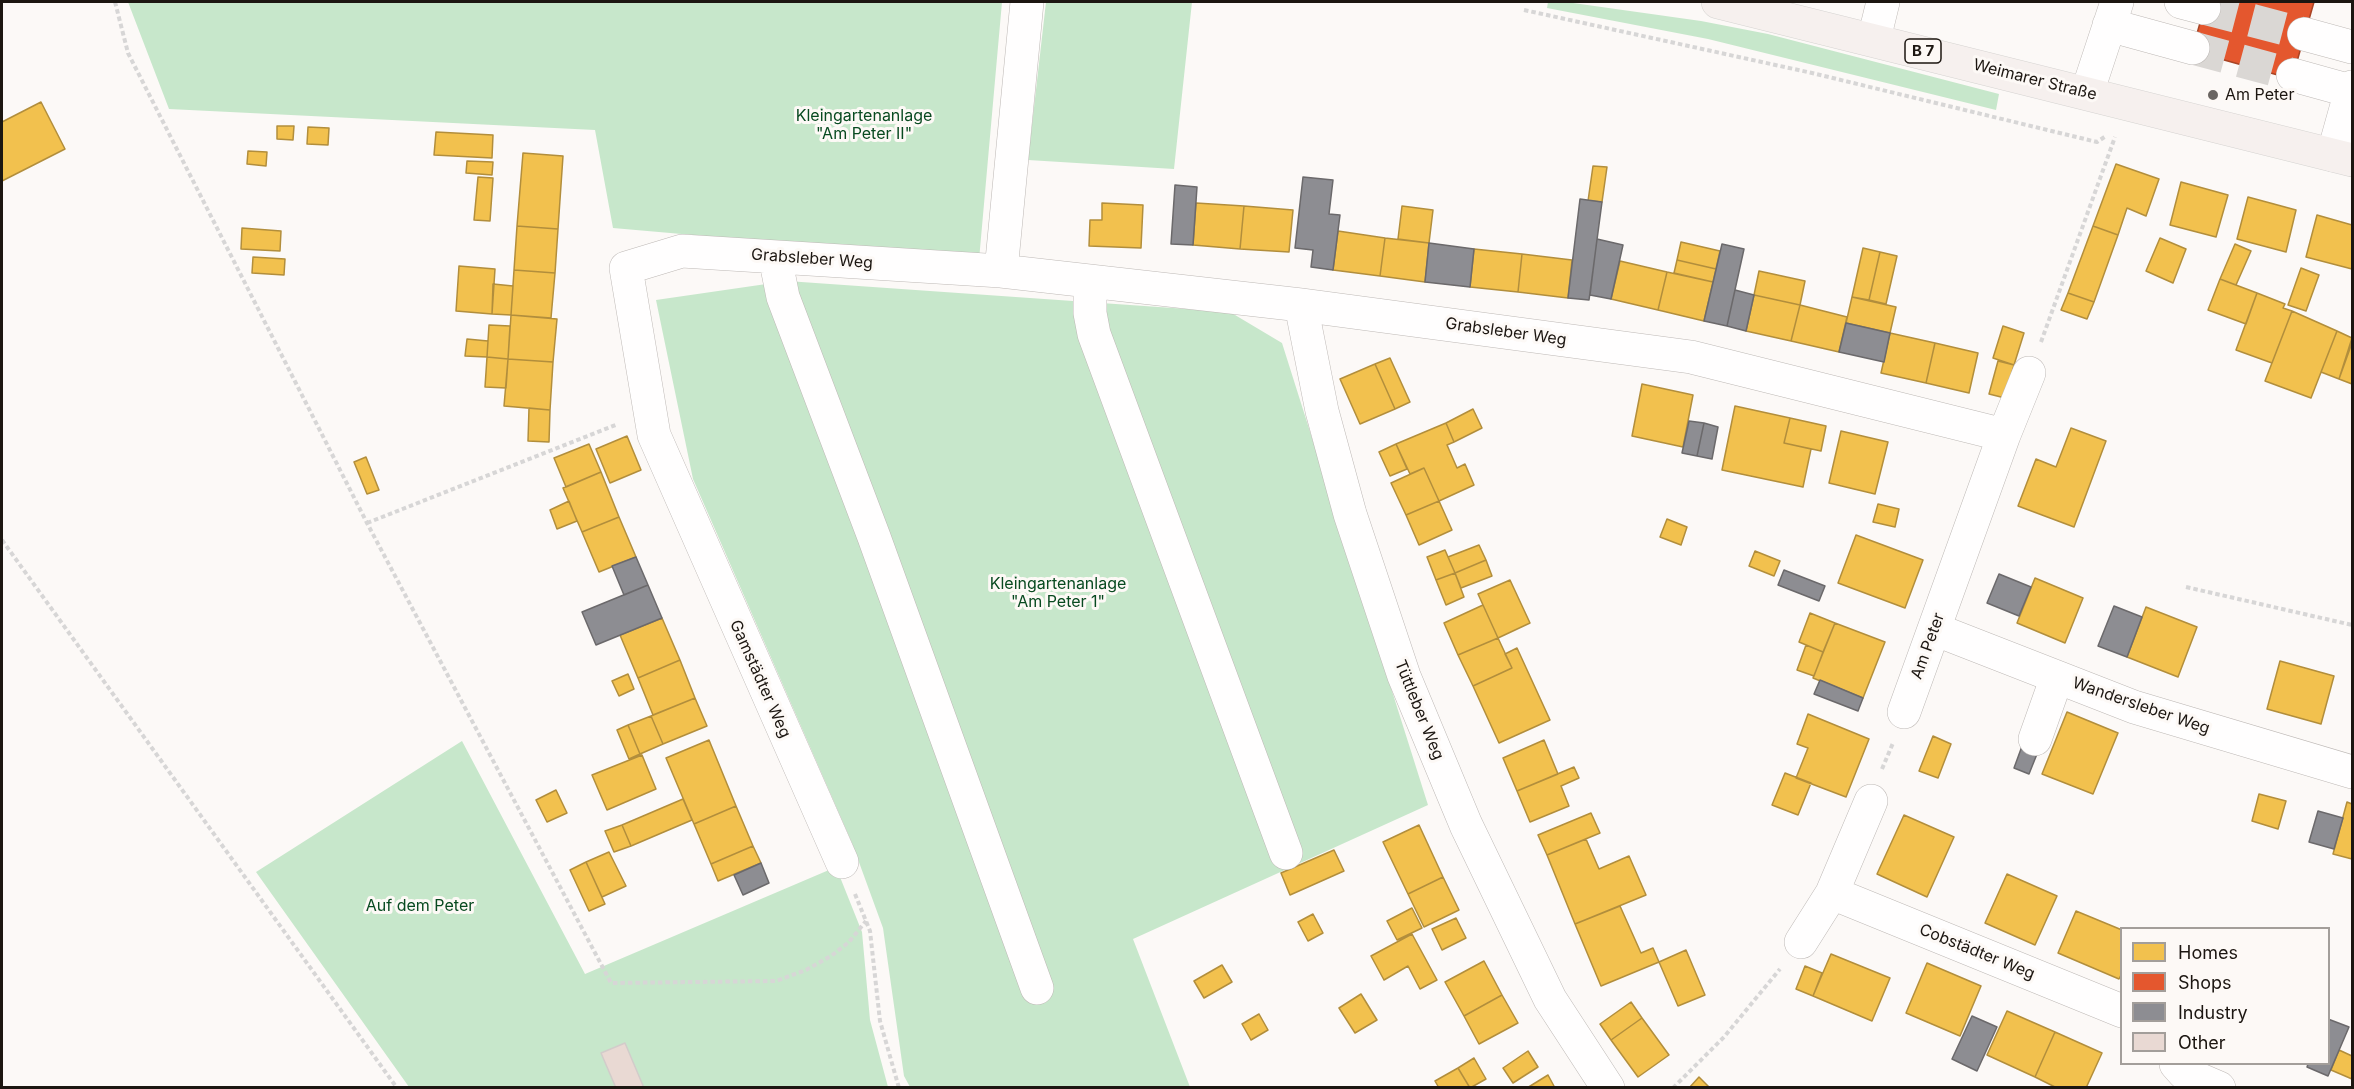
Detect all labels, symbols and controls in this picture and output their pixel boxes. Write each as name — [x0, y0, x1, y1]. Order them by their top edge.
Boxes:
road number: B 7 — [1905, 39, 1941, 63]
street label: Weimarer Straße — [1971, 55, 2099, 105]
place label: Am Peter — [2225, 85, 2294, 105]
marker: Am Peter — [2206, 88, 2220, 102]
park label: Kleingartenanlage "Am Peter II" — [796, 106, 932, 144]
street label: Grabsleber Weg — [750, 245, 874, 273]
street label: Grabsleber Weg — [1444, 314, 1568, 350]
park label: Kleingartenanlage "Am Peter 1" — [990, 574, 1126, 612]
street label: Am Peter — [1907, 610, 1949, 682]
street label: Gamstädter Weg — [725, 617, 795, 741]
street label: Tüttleber Weg — [1390, 657, 1448, 763]
street label: Wandersleber Weg — [2070, 673, 2212, 739]
park label: Auf dem Peter — [366, 896, 474, 916]
street label: Cobstädter Weg — [1916, 920, 2038, 984]
legend — [2120, 927, 2330, 1065]
text: Homes — [2178, 942, 2238, 963]
text: Shops — [2178, 972, 2232, 993]
text: Industry — [2178, 1002, 2248, 1023]
text: Other — [2178, 1032, 2226, 1053]

